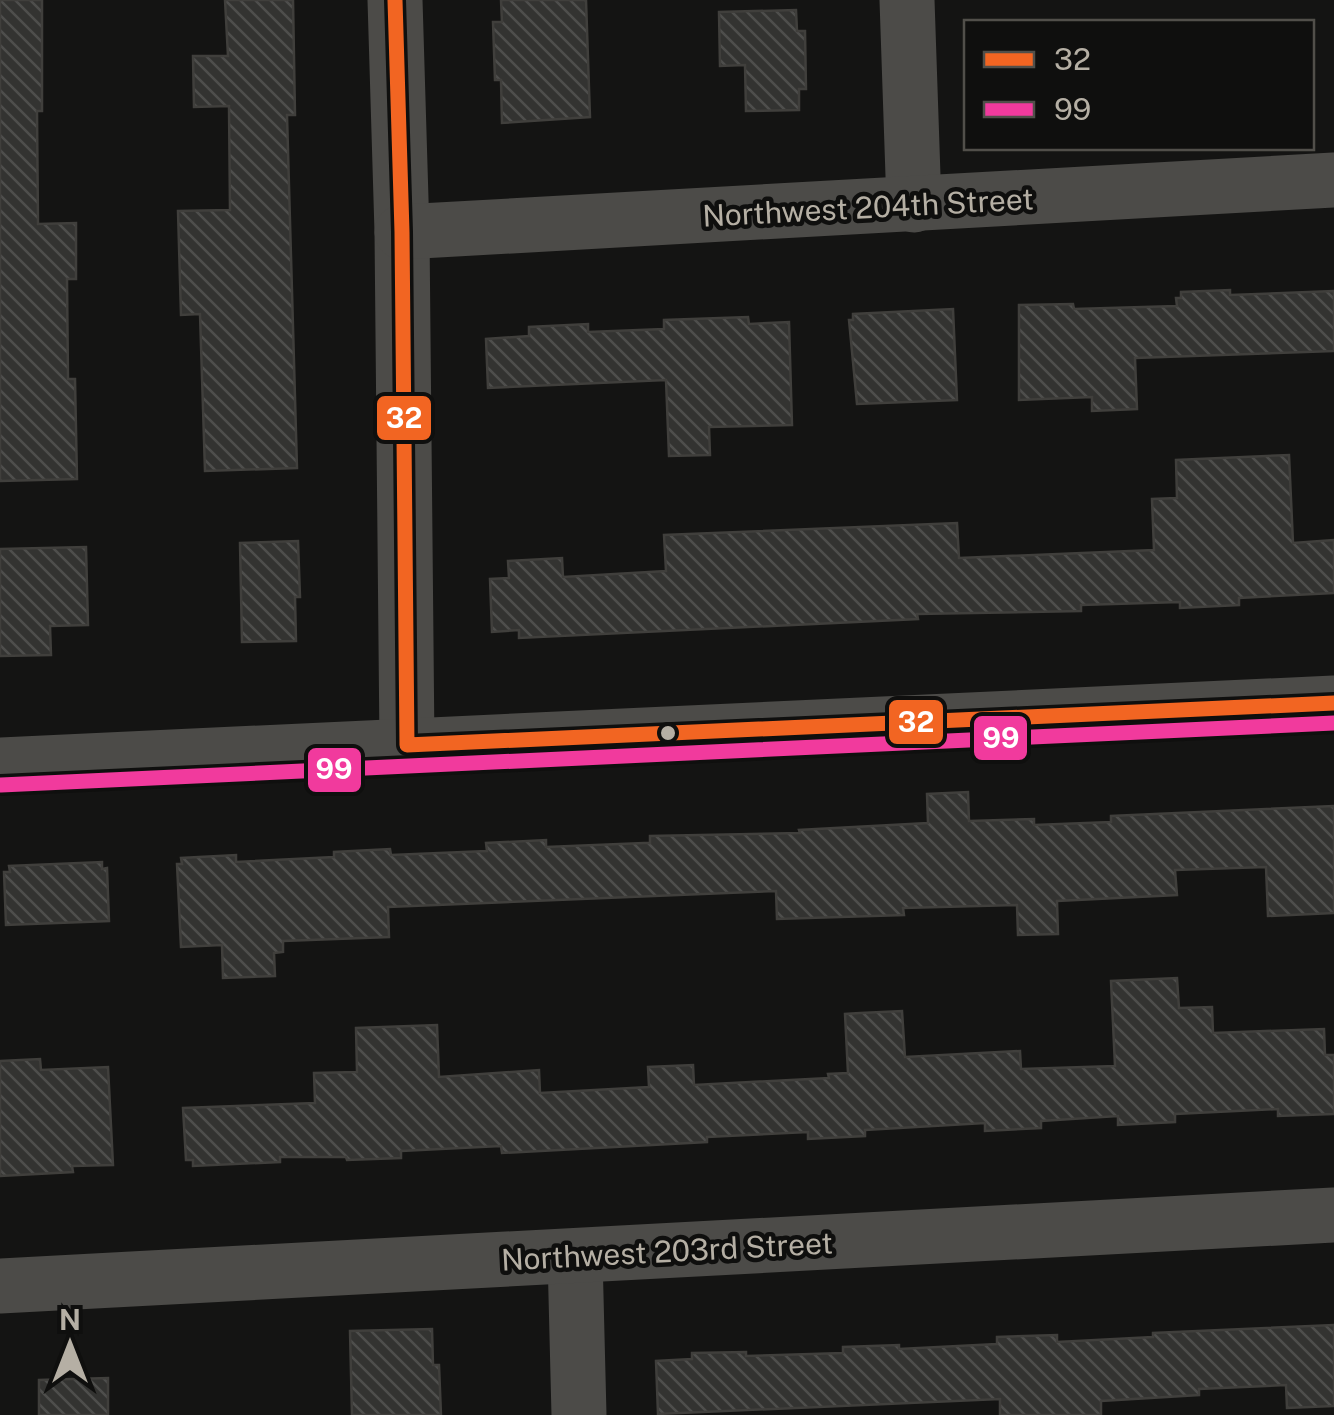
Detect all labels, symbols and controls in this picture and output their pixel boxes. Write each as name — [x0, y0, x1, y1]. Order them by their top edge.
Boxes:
legend — [964, 20, 1314, 150]
text: 32 — [1054, 41, 1091, 77]
text: 99 — [1054, 91, 1091, 127]
street label: Northwest 204th Street — [701, 180, 1035, 234]
line badge: 32 — [375, 394, 433, 442]
text: 32 — [386, 401, 422, 434]
line badge: 32 — [887, 698, 945, 746]
text: 32 — [898, 705, 934, 738]
line badge: 99 — [972, 714, 1029, 762]
text: 99 — [983, 721, 1019, 754]
unlabelled marker — [658, 723, 678, 743]
line badge: 99 — [306, 746, 363, 794]
text: 99 — [316, 752, 352, 785]
street label: Northwest 203rd Street — [500, 1224, 834, 1278]
north arrow — [20, 1295, 120, 1395]
text: N — [59, 1303, 81, 1336]

